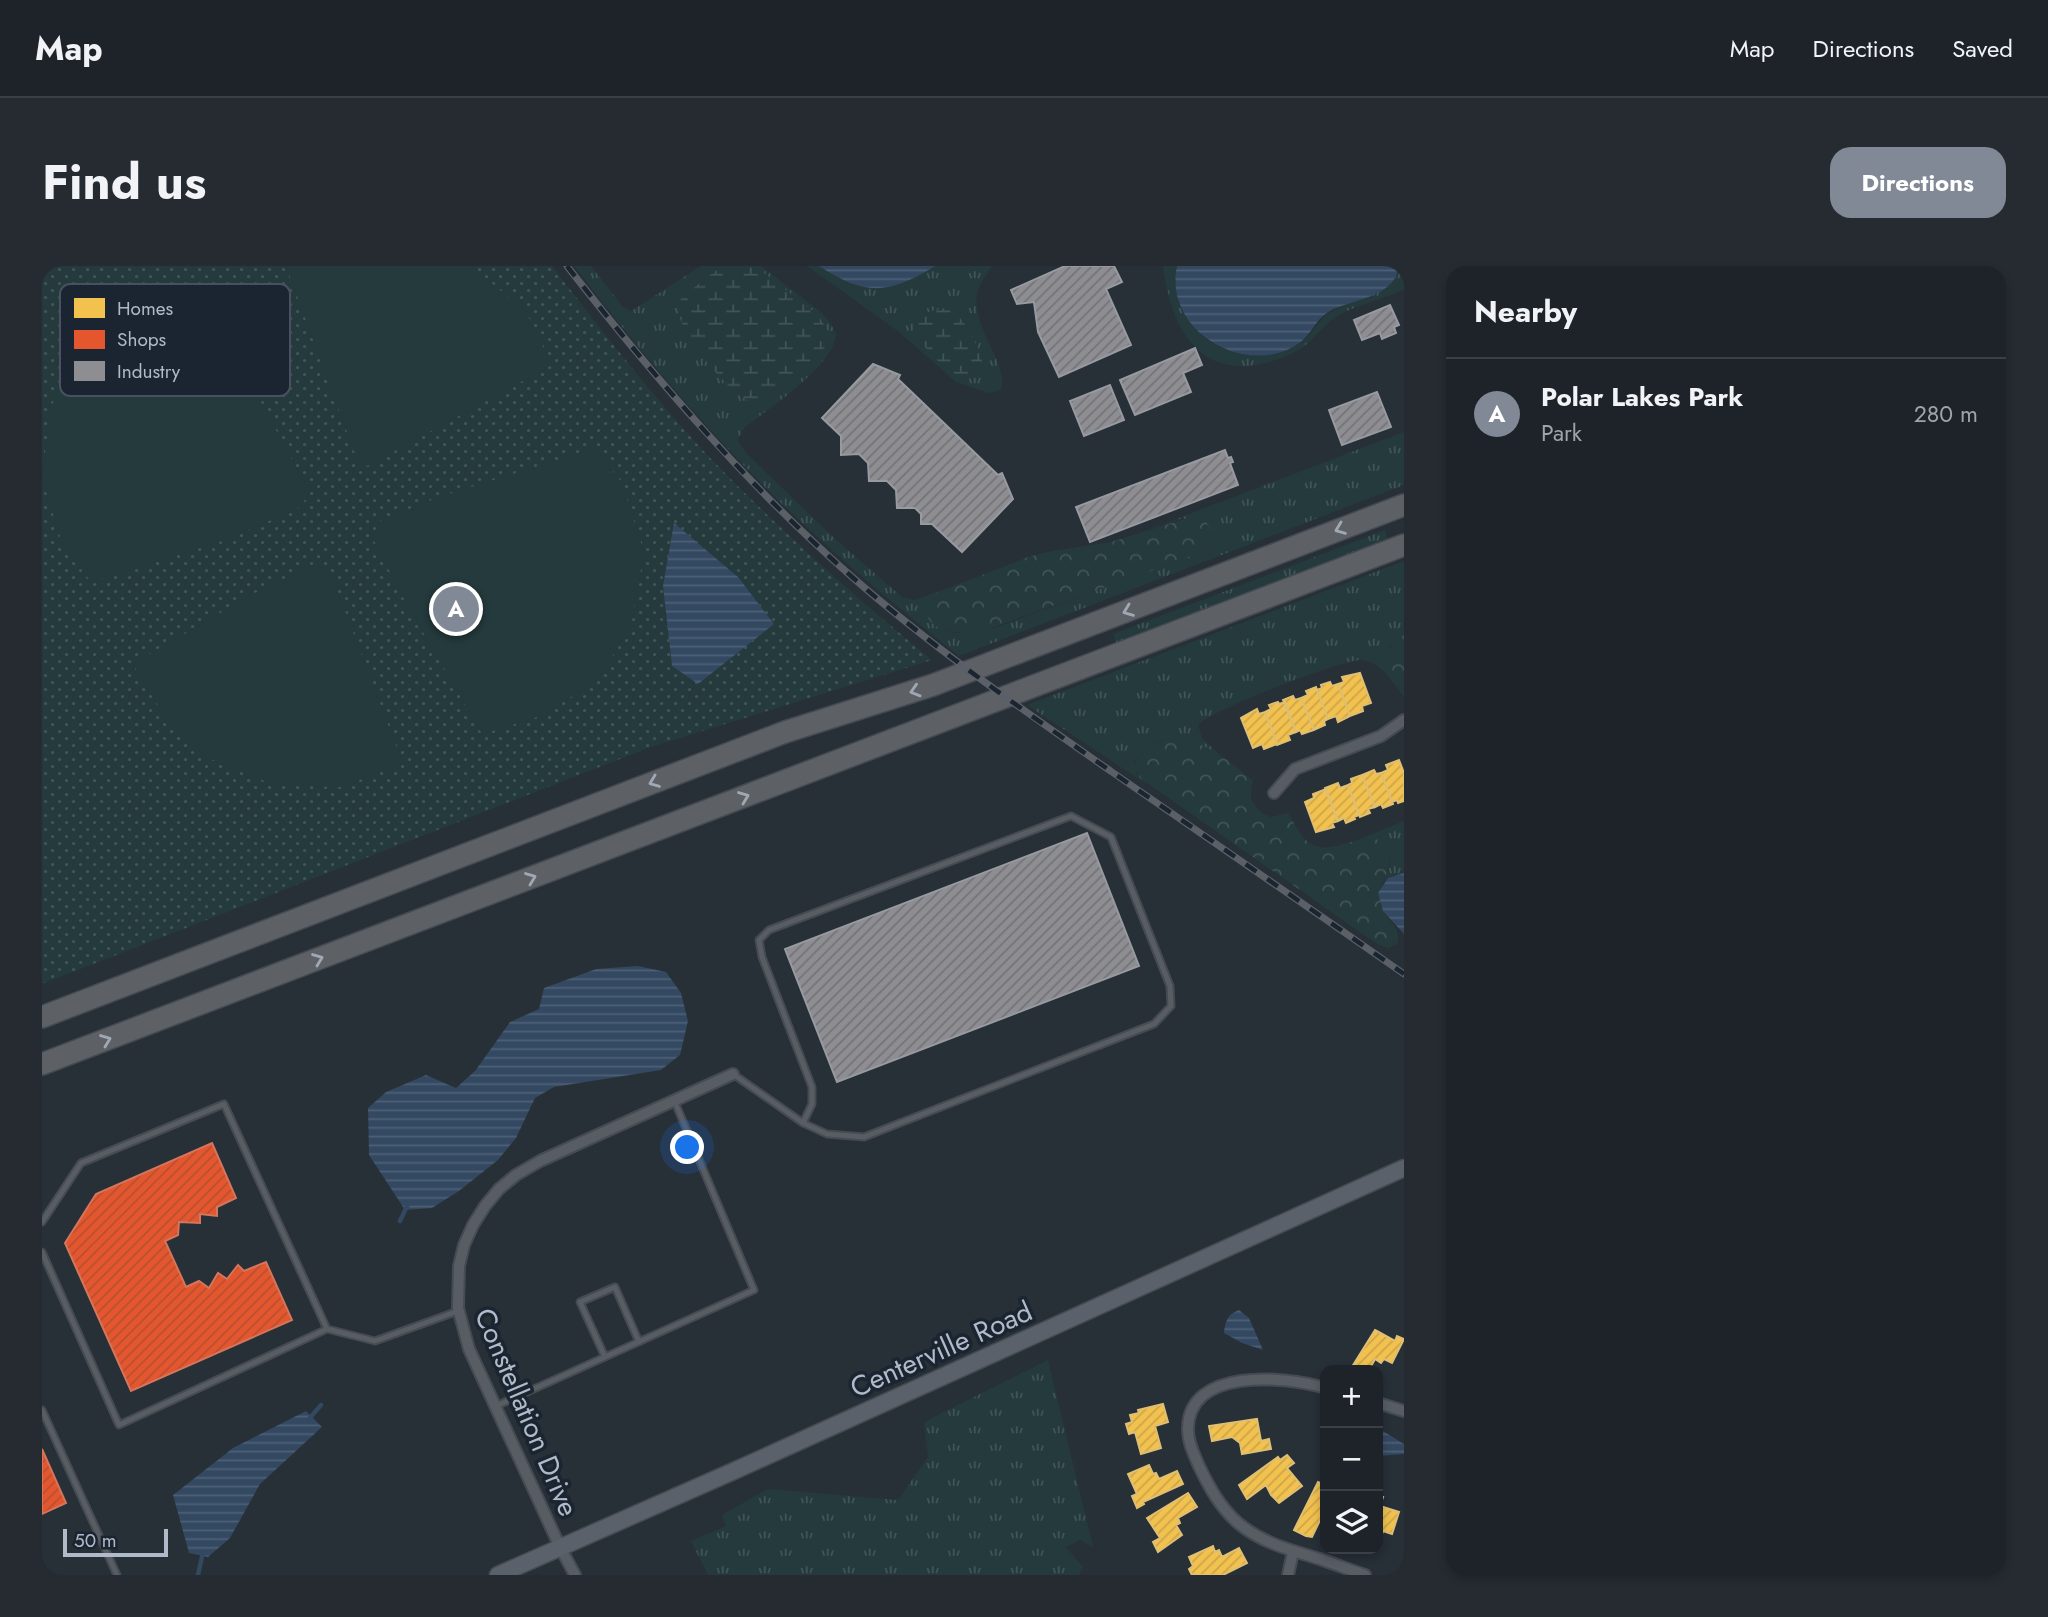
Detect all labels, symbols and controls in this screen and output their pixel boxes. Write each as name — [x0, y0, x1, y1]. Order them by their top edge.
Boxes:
text: Map — [35, 25, 103, 72]
text: Map — [1730, 31, 1775, 66]
text: Directions — [1813, 31, 1914, 66]
text: Saved — [1952, 31, 2013, 66]
text: Find us — [42, 147, 206, 217]
button: Directions — [1830, 147, 2006, 218]
legend — [60, 284, 290, 396]
text: Nearby — [1474, 290, 1577, 333]
text: Homes — [117, 295, 174, 322]
text: Shops — [117, 326, 167, 353]
text: Industry — [117, 358, 181, 385]
text: Polar Lakes Park — [1541, 378, 1743, 416]
text: A — [1489, 397, 1505, 431]
text: 280 m — [1914, 397, 1978, 431]
text: Park — [1541, 416, 1582, 450]
one-way arrow — [1335, 521, 1347, 535]
pin: A — [433, 583, 479, 635]
one-way arrow — [1122, 602, 1134, 616]
one-way arrow — [909, 683, 922, 697]
one-way arrow — [648, 774, 661, 788]
one-way arrow — [737, 792, 749, 806]
one-way arrow — [525, 872, 537, 886]
one-way arrow — [312, 953, 324, 967]
one-way arrow — [99, 1034, 111, 1048]
your location — [670, 1130, 704, 1164]
street label: Centerville Road — [844, 1291, 1039, 1408]
street label: Constellation Drive — [464, 1302, 589, 1523]
map controls — [1320, 1365, 1383, 1554]
button: + — [1320, 1365, 1383, 1428]
button: − — [1320, 1428, 1383, 1491]
button: layers — [1320, 1491, 1383, 1554]
scale bar — [63, 1526, 168, 1558]
text: 50 m — [74, 1527, 117, 1554]

